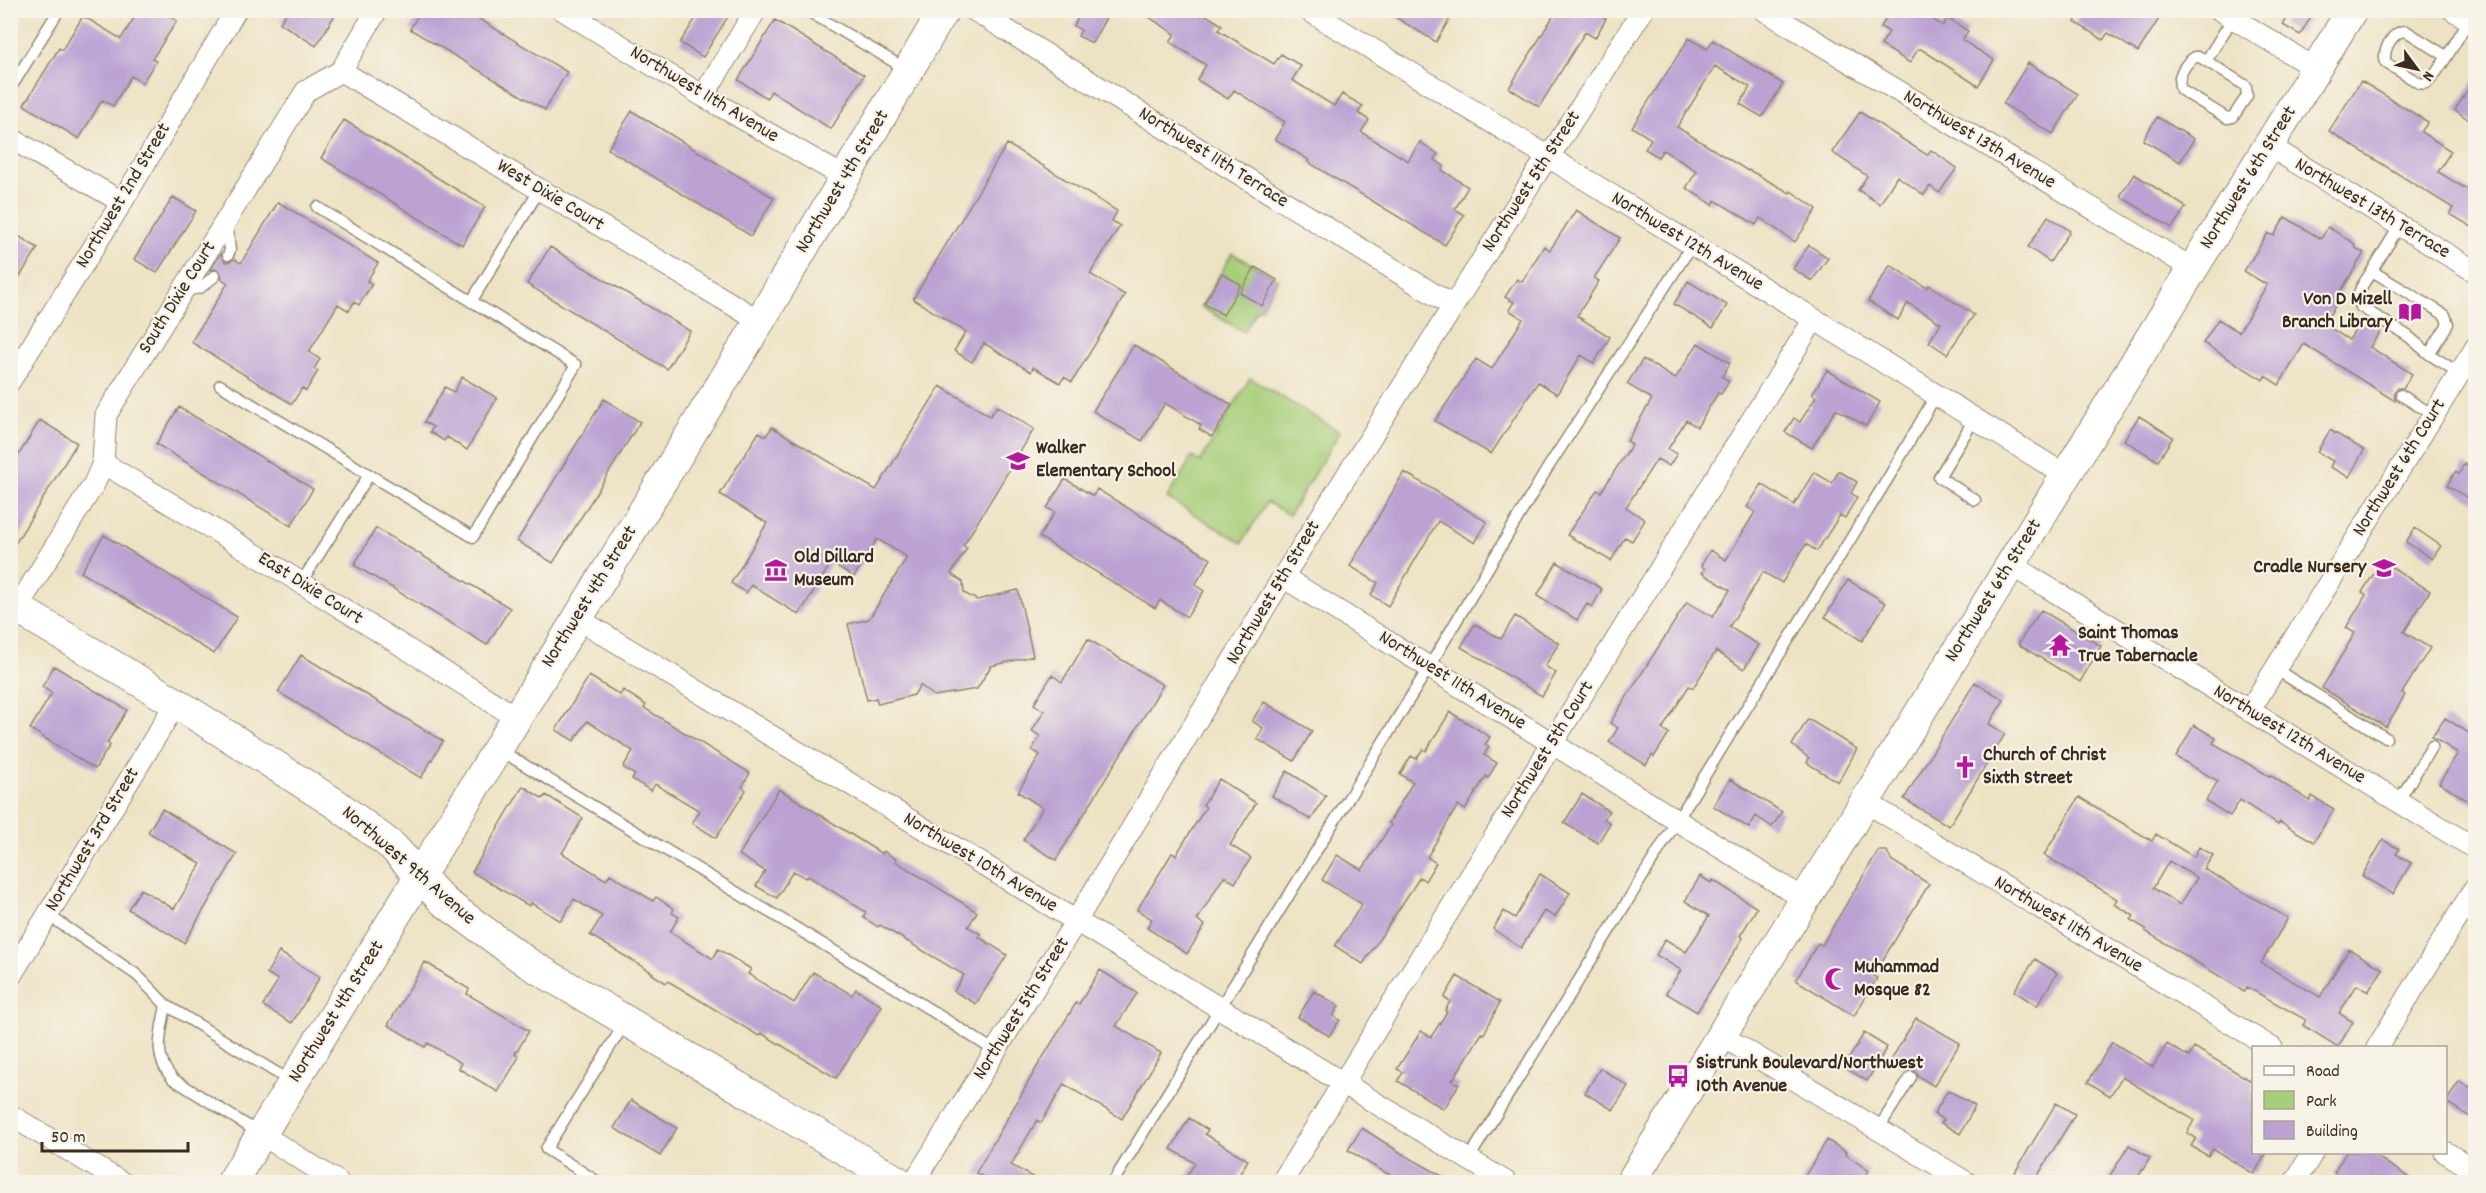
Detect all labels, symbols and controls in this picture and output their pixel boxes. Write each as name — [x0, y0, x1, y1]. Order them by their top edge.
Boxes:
street label: Northwest 11th Avenue — [624, 39, 784, 151]
north arrow — [2387, 39, 2447, 99]
text: N — [2416, 66, 2439, 85]
street label: Northwest 13th Avenue — [1897, 83, 2061, 197]
street label: Northwest 11th Terrace — [1132, 100, 1294, 216]
street label: Northwest 6th Street — [2194, 101, 2304, 255]
street label: Northwest 4th Street — [789, 105, 897, 259]
street label: Northwest 5th Street — [1476, 106, 1588, 258]
street label: Northwest 2nd Street — [69, 118, 179, 274]
street label: Northwest 13th Terrace — [2289, 151, 2455, 267]
street label: West Dixie Court — [491, 153, 609, 239]
street label: Northwest 12th Avenue — [1605, 185, 1769, 299]
street label: South Dixie Court — [132, 236, 224, 360]
place label: Von D Mizell Branch Library — [2282, 286, 2393, 337]
library icon: Von D Mizell Branch Library — [2397, 299, 2423, 325]
street label: Northwest 6th Court — [2346, 394, 2454, 542]
place label: Walker Elementary School — [1036, 435, 1176, 486]
school or university icon: Walker Elementary School — [1005, 448, 1031, 474]
street label: Northwest 6th Street — [1939, 514, 2049, 668]
street label: Northwest 5th Street — [1220, 516, 1328, 670]
street label: Northwest 4th Street — [535, 521, 645, 673]
place label: Old Dillard Museum — [794, 544, 874, 595]
street label: East Dixie Court — [252, 545, 368, 633]
place label: Cradle Nursery — [2253, 554, 2367, 582]
school or university icon: Cradle Nursery — [2371, 555, 2397, 581]
museum icon: Old Dillard Museum — [763, 557, 789, 583]
place label: Saint Thomas True Tabernacle — [2078, 620, 2198, 671]
street label: Northwest 11th Avenue — [1373, 624, 1531, 738]
temple icon: Saint Thomas True Tabernacle — [2047, 632, 2073, 658]
street label: Northwest 5th Court — [1494, 676, 1602, 824]
street label: Northwest 12th Avenue — [2207, 678, 2371, 792]
place label: Church of Christ Sixth Street — [1983, 742, 2107, 793]
church icon: Church of Christ Sixth Street — [1952, 754, 1978, 780]
street label: Northwest 3rd Street — [39, 763, 147, 917]
street label: Northwest 9th Avenue — [335, 800, 481, 932]
street label: Northwest 10th Avenue — [897, 806, 1063, 920]
street label: Northwest 11th Avenue — [1988, 869, 2148, 981]
street label: Northwest 5th Street — [967, 932, 1077, 1086]
street label: Northwest 4th Street — [282, 936, 392, 1088]
place label: Muhammad Mosque 82 — [1854, 954, 1939, 1005]
mosque icon: Muhammad Mosque 82 — [1823, 966, 1849, 992]
legend — [2252, 1046, 2447, 1154]
place label: Sistrunk Boulevard/Northwest 10th Avenue — [1696, 1050, 1924, 1101]
text: Road — [2306, 1060, 2340, 1085]
bus stop icon: Sistrunk Boulevard/Northwest 10th Avenue — [1665, 1063, 1691, 1089]
text: Park — [2306, 1090, 2337, 1115]
scale bar — [42, 1115, 188, 1153]
text: Building — [2306, 1120, 2358, 1145]
text: 50 m — [51, 1126, 86, 1151]

